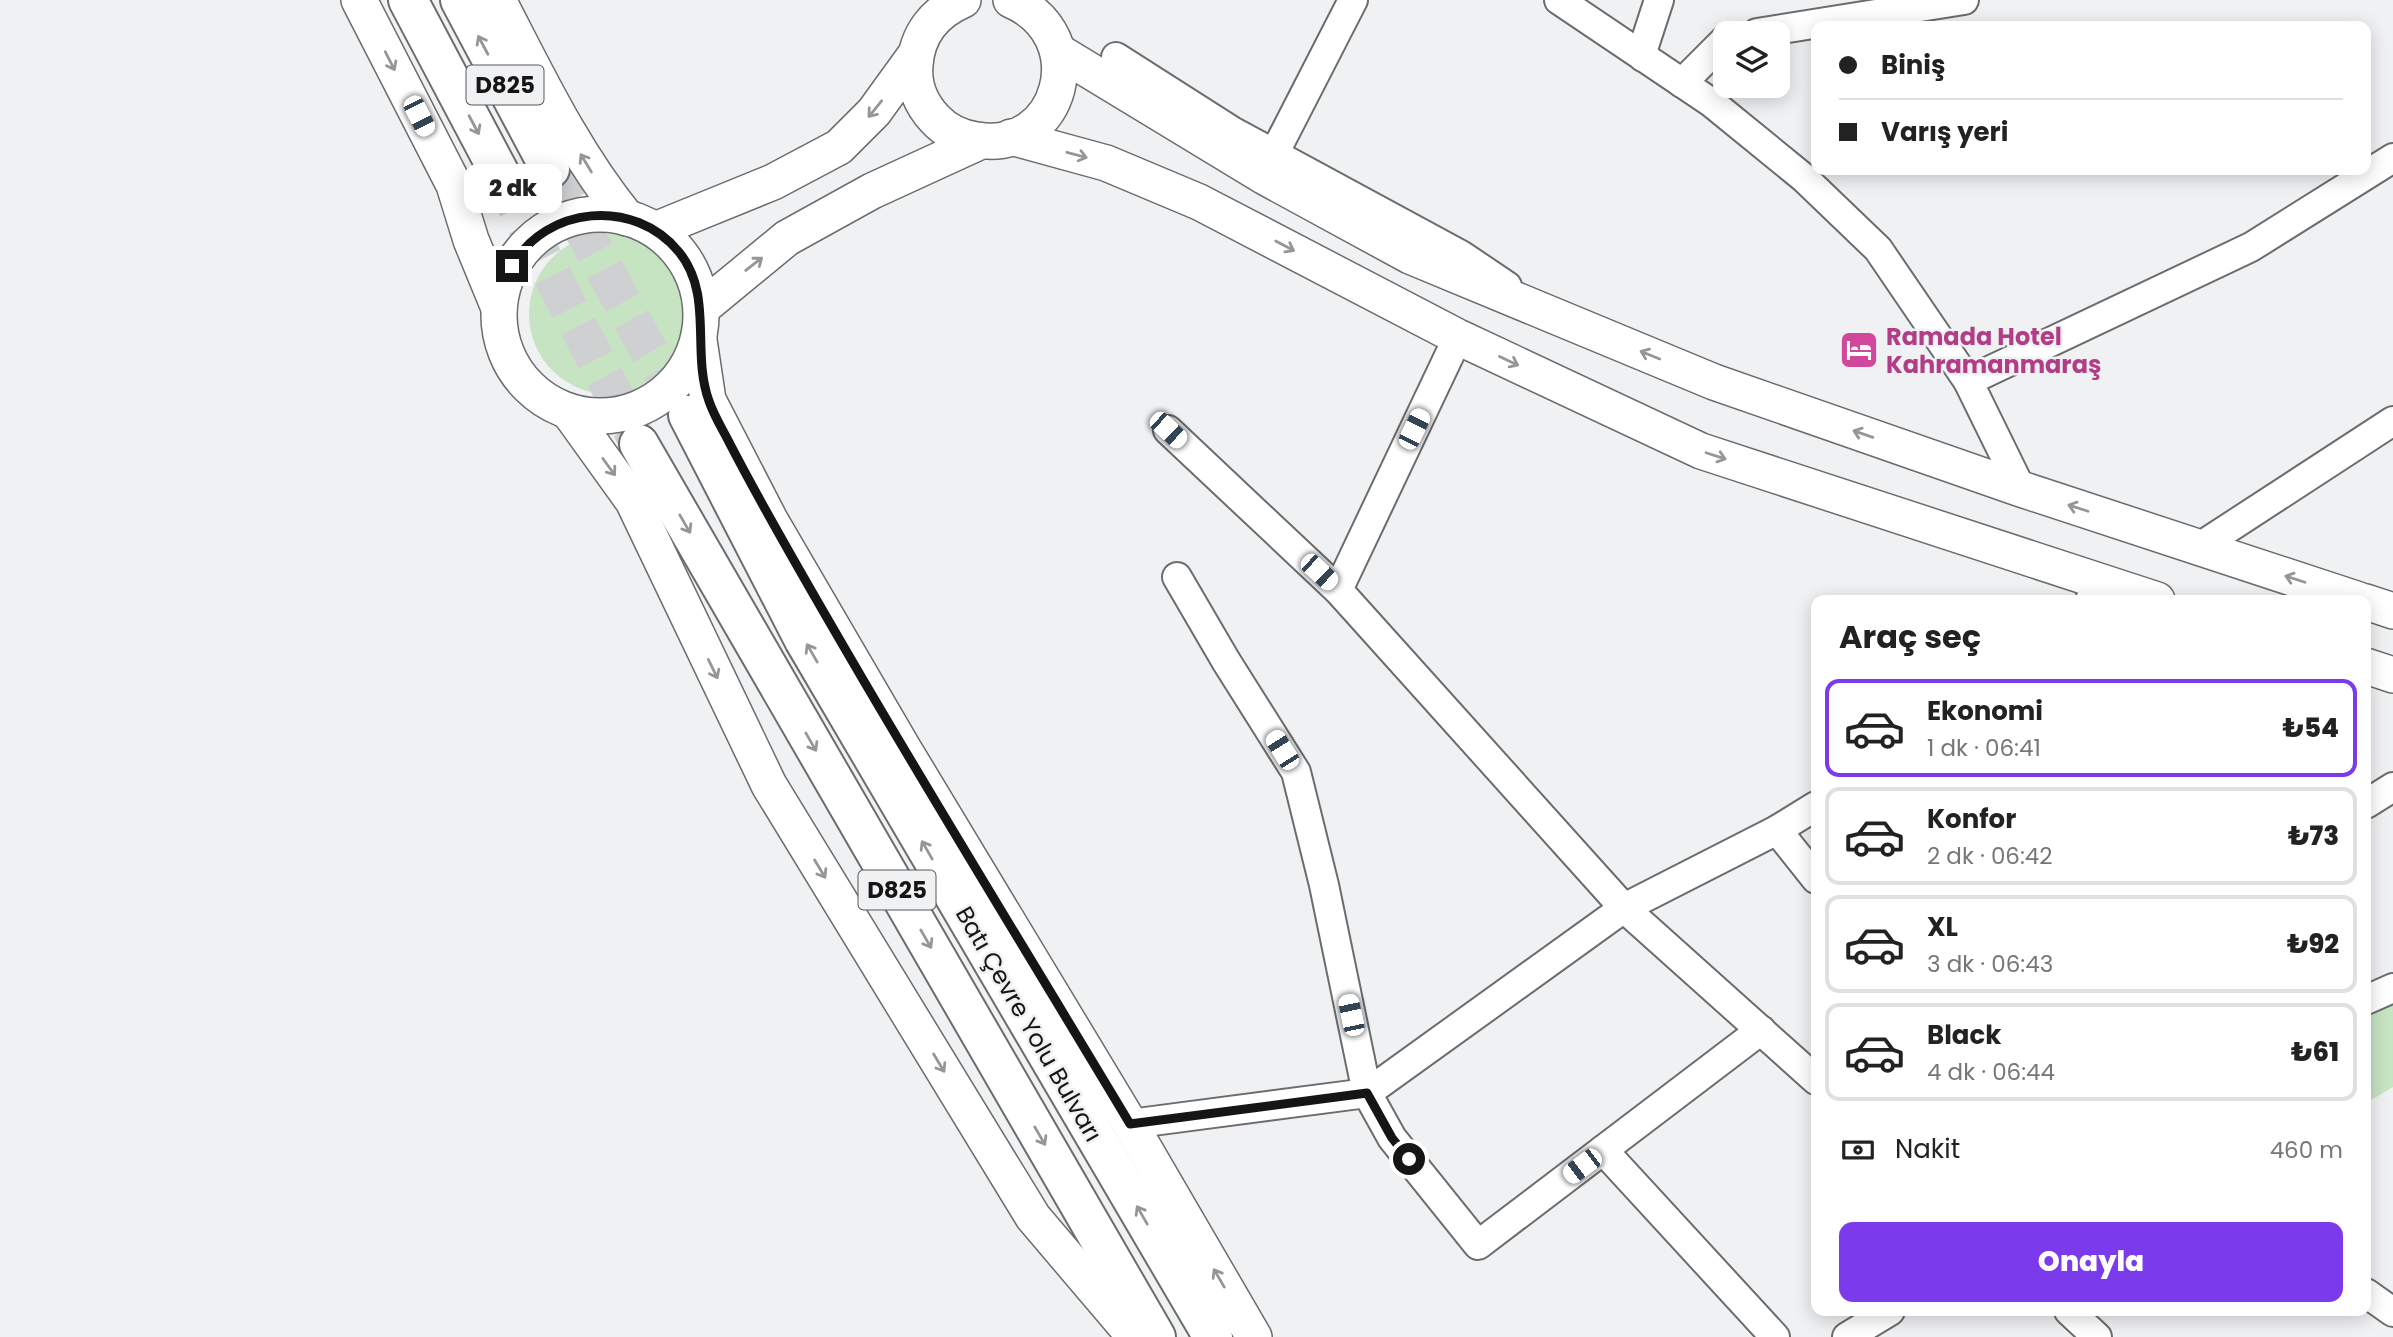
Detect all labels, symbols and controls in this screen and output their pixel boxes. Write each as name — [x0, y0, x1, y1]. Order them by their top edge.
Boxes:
map controls — [1713, 21, 1790, 98]
button: layers — [1713, 21, 1790, 98]
one-way arrow — [476, 35, 490, 55]
text: Biniş — [1881, 47, 1946, 83]
one-way arrow — [383, 50, 397, 70]
road number: D825 — [466, 66, 544, 104]
car — [401, 93, 438, 139]
one-way arrow — [867, 100, 883, 118]
text: Varış yeri — [1881, 114, 2008, 150]
one-way arrow — [467, 115, 481, 135]
one-way arrow — [1065, 149, 1088, 162]
one-way arrow — [579, 153, 593, 173]
callout: 2 dk — [463, 164, 561, 214]
text: 2 dk — [489, 172, 537, 204]
one-way arrow — [1274, 240, 1295, 254]
route end — [496, 250, 528, 282]
one-way arrow — [744, 257, 762, 272]
place label: Ramada Hotel Kahramanmaraş — [1886, 320, 2101, 381]
hotel icon: Ramada Hotel Kahramanmaraş — [1838, 329, 1880, 371]
one-way arrow — [1640, 348, 1661, 361]
one-way arrow — [1498, 354, 1519, 368]
car — [1396, 406, 1433, 452]
car — [1146, 408, 1191, 452]
one-way arrow — [1853, 427, 1875, 439]
one-way arrow — [1704, 451, 1726, 463]
one-way arrow — [602, 457, 616, 476]
one-way arrow — [2068, 501, 2090, 513]
one-way arrow — [678, 514, 692, 534]
car — [1297, 550, 1342, 594]
one-way arrow — [2284, 572, 2306, 584]
text: Araç seç — [1839, 614, 1981, 659]
one-way arrow — [805, 644, 819, 664]
one-way arrow — [707, 658, 721, 679]
text: Ekonomi — [1927, 693, 2043, 729]
icon: car — [1843, 697, 1906, 760]
text: ₺54 — [2283, 710, 2339, 746]
car — [1262, 727, 1303, 773]
one-way arrow — [805, 732, 819, 752]
text: 1 dk · 06:41 — [1927, 732, 2041, 764]
text: Konfor — [1927, 801, 2016, 837]
icon: car — [1843, 805, 1906, 868]
text: ₺73 — [2288, 818, 2339, 854]
one-way arrow — [920, 840, 934, 860]
text: 2 dk · 06:42 — [1927, 840, 2053, 872]
one-way arrow — [813, 859, 828, 878]
road number: D825 — [858, 870, 936, 909]
street label: Batı Çevre Yolu Bulvarı — [948, 900, 1110, 1148]
text: XL — [1927, 909, 1958, 945]
icon: car — [1843, 913, 1906, 976]
text: ₺92 — [2287, 926, 2339, 962]
one-way arrow — [919, 929, 933, 949]
text: 3 dk · 06:43 — [1927, 948, 2053, 980]
car — [1337, 992, 1366, 1038]
text: Black — [1927, 1017, 2001, 1053]
icon: car — [1843, 1021, 1906, 1084]
text: ₺61 — [2291, 1034, 2339, 1070]
one-way arrow — [932, 1053, 946, 1073]
text: 4 dk · 06:44 — [1927, 1056, 2055, 1088]
one-way arrow — [1033, 1125, 1047, 1145]
icon: cash — [1839, 1131, 1877, 1169]
text: Nakit — [1895, 1131, 1960, 1167]
text: 460 m — [2270, 1134, 2343, 1166]
route start — [1393, 1143, 1425, 1175]
car — [1559, 1145, 1606, 1187]
one-way arrow — [1134, 1205, 1148, 1225]
button: Onayla — [1839, 1222, 2343, 1302]
one-way arrow — [1212, 1268, 1226, 1288]

